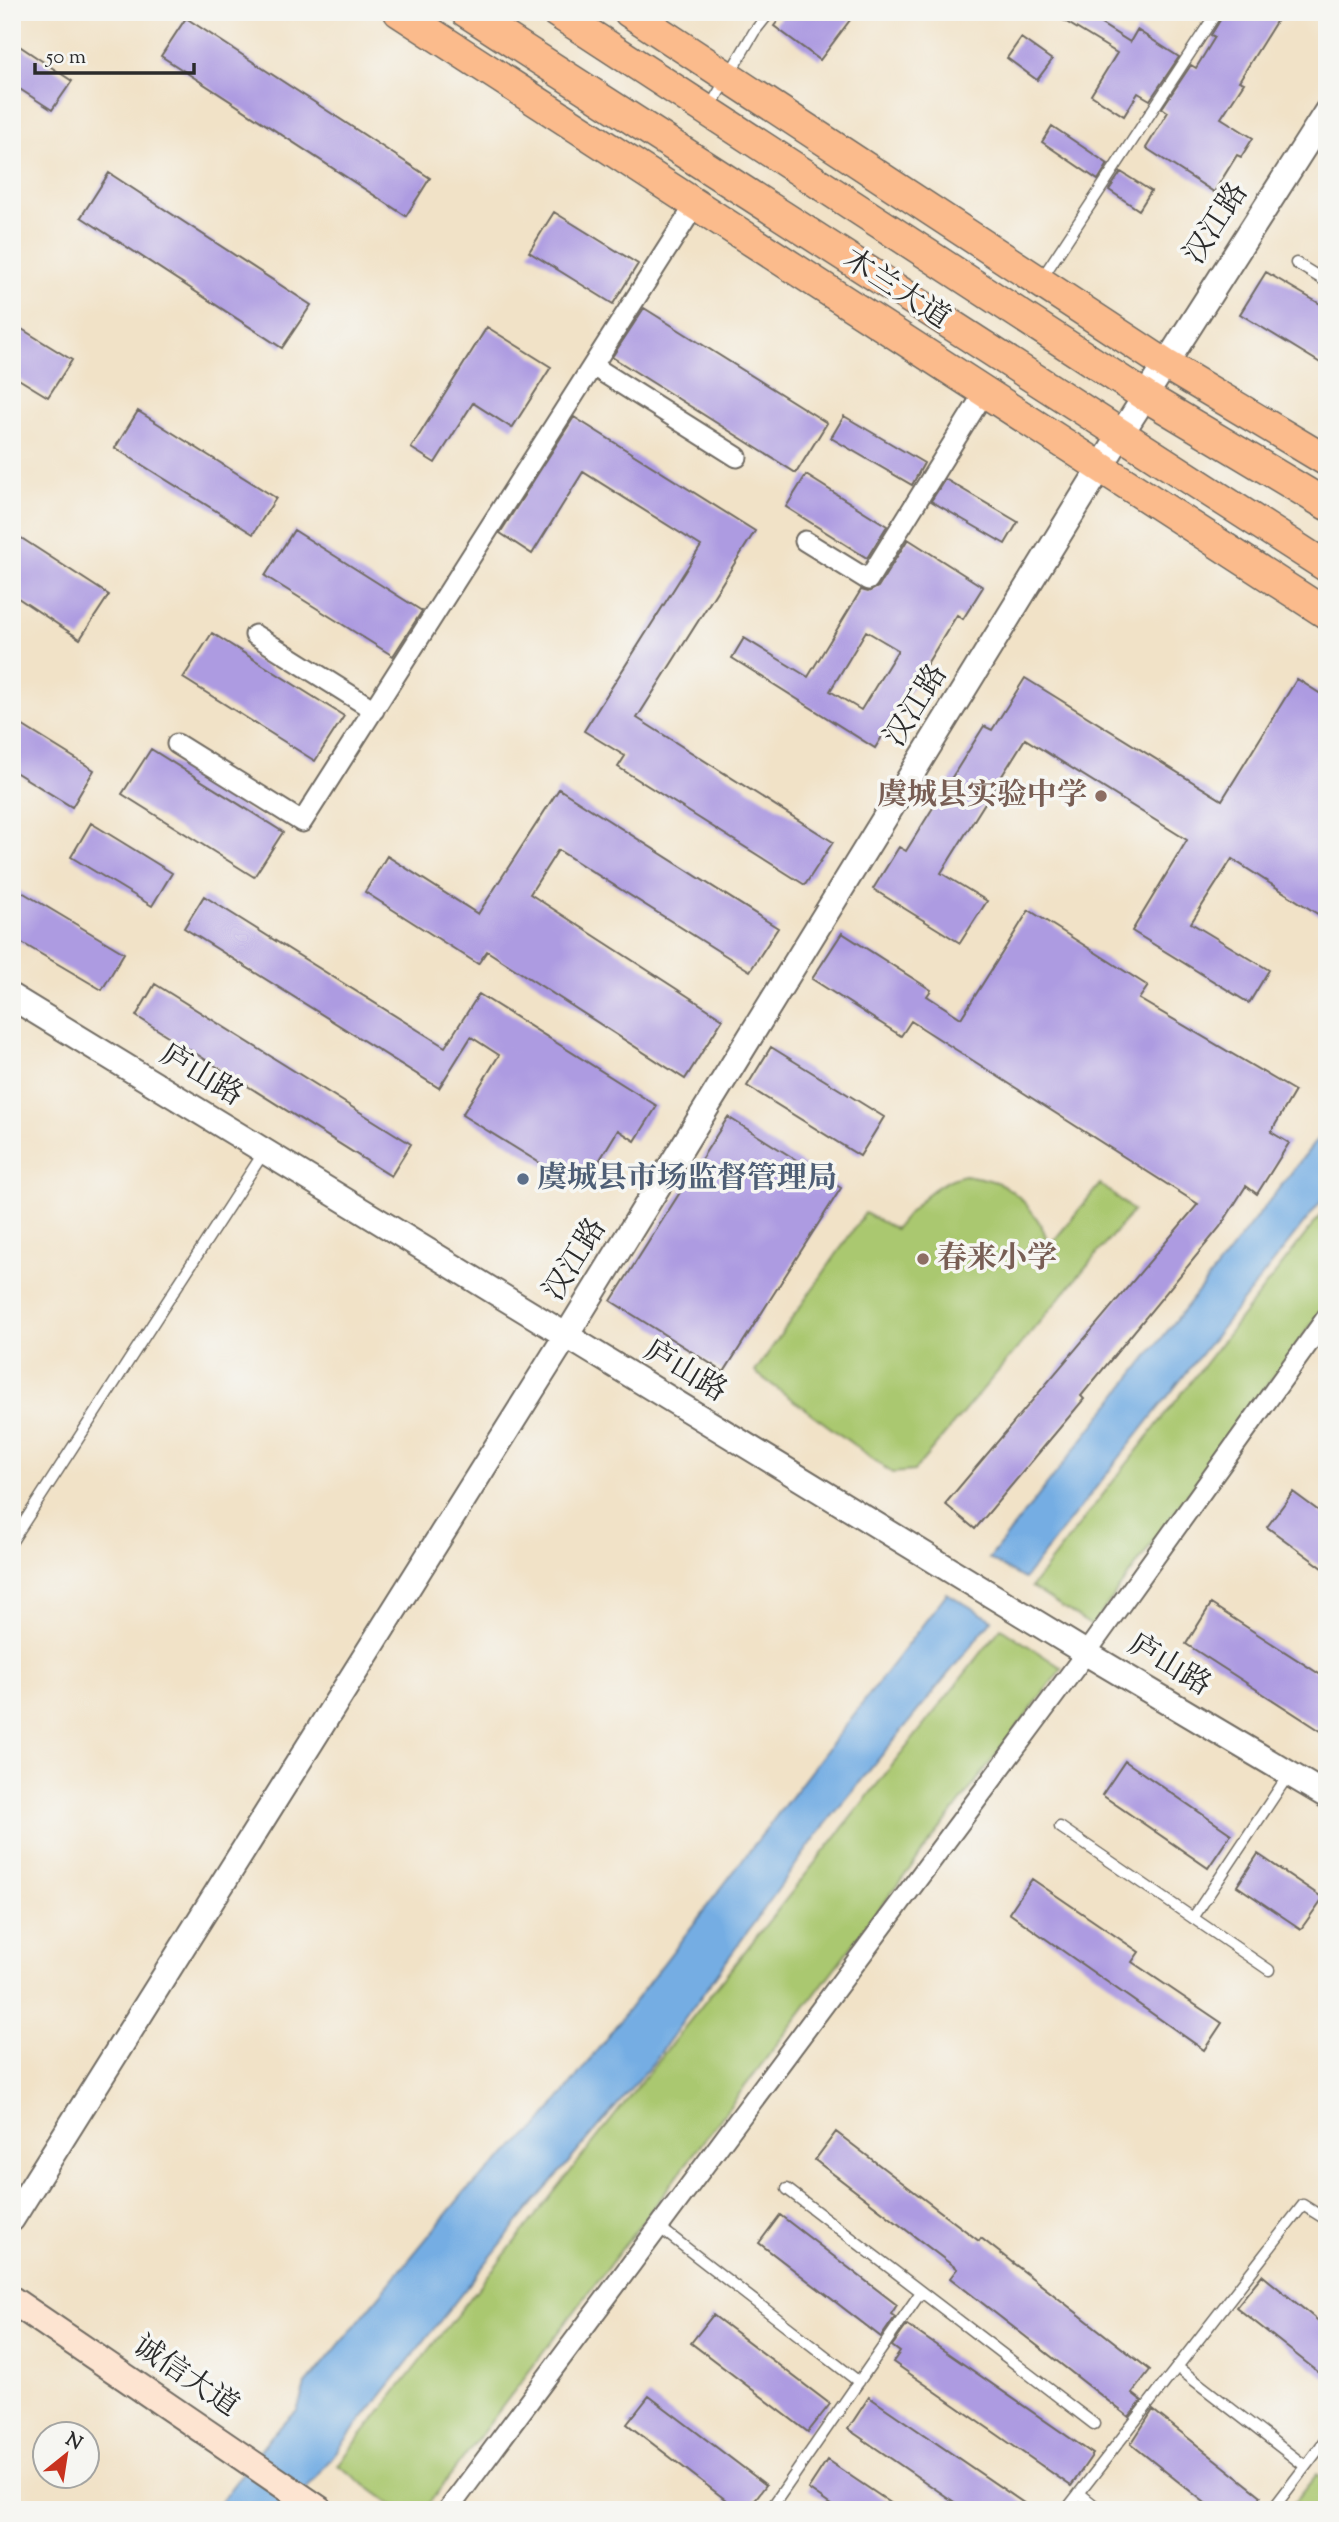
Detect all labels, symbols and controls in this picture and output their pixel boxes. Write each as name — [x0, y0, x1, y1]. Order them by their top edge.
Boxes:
scale bar — [35, 32, 194, 76]
text: 50 m — [45, 43, 86, 73]
street label: 汉江路 — [1174, 175, 1260, 273]
street label: 木兰大道 — [834, 239, 958, 341]
street label: 汉江路 — [875, 656, 959, 756]
place label: 虞城县实验中学 — [877, 775, 1087, 818]
marker: 虞城县实验中学 — [1093, 788, 1109, 804]
street label: 庐山路 — [151, 1034, 251, 1118]
place label: 虞城县市场监督管理局 — [537, 1158, 837, 1201]
marker: 虞城县市场监督管理局 — [515, 1171, 531, 1187]
street label: 汉江路 — [534, 1210, 618, 1310]
place label: 春来小学 — [937, 1238, 1057, 1281]
marker: 春来小学 — [915, 1251, 931, 1267]
street label: 庐山路 — [635, 1330, 735, 1414]
street label: 庐山路 — [1119, 1624, 1219, 1708]
street label: 诚信大道 — [123, 2326, 247, 2428]
north arrow — [32, 2420, 102, 2490]
text: N — [60, 2427, 87, 2458]

